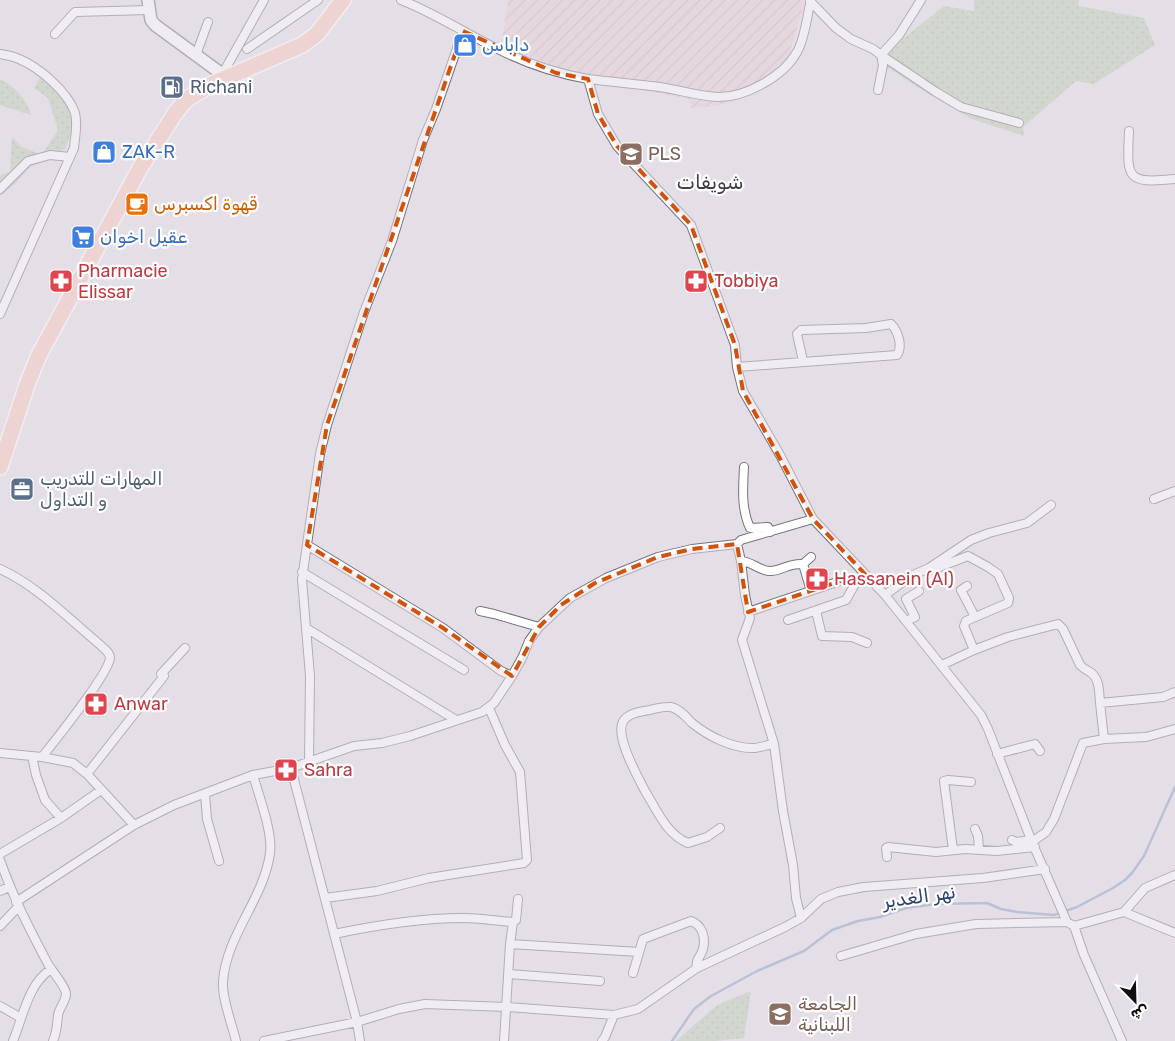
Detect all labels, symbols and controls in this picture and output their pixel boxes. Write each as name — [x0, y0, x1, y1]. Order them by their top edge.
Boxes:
shop icon: داباس — [452, 32, 478, 58]
place label: داباس — [482, 34, 529, 56]
fuel station icon: Richani — [159, 74, 185, 100]
place label: Richani — [190, 76, 252, 98]
shop icon: ZAK-R — [91, 139, 117, 165]
place label: ZAK-R — [122, 141, 175, 163]
school or university icon: PLS — [618, 141, 644, 167]
place label: PLS — [648, 143, 681, 165]
district label: شويفات — [677, 170, 743, 194]
cafe icon: قهوة اكسبرس — [124, 191, 150, 217]
place label: قهوة اكسبرس — [154, 193, 257, 215]
supermarket icon: عقيل اخوان — [70, 224, 96, 250]
place label: عقيل اخوان — [100, 226, 187, 248]
place label: Pharmacie Elissar — [78, 260, 168, 303]
pharmacy icon: Pharmacie Elissar — [48, 268, 74, 294]
pharmacy icon: Tobbiya — [683, 268, 709, 294]
place label: Tobbiya — [714, 270, 778, 292]
place label: المهارات للتدريب و التداول — [40, 468, 162, 511]
office icon: المهارات للتدريب و التداول — [9, 476, 35, 502]
pharmacy icon: Hassanein (Al) — [804, 566, 830, 592]
place label: Hassanein (Al) — [834, 568, 954, 590]
pharmacy icon: Anwar — [83, 691, 109, 717]
place label: Anwar — [114, 693, 168, 715]
pharmacy icon: Sahra — [273, 757, 299, 783]
place label: Sahra — [304, 759, 353, 781]
water label: نهر الغدير — [880, 880, 957, 913]
north arrow — [1110, 976, 1160, 1026]
place label: الجامعة اللبنانية — [798, 993, 857, 1036]
school or university icon: الجامعة اللبنانية — [767, 1001, 793, 1027]
text: ش — [1128, 1001, 1151, 1024]

